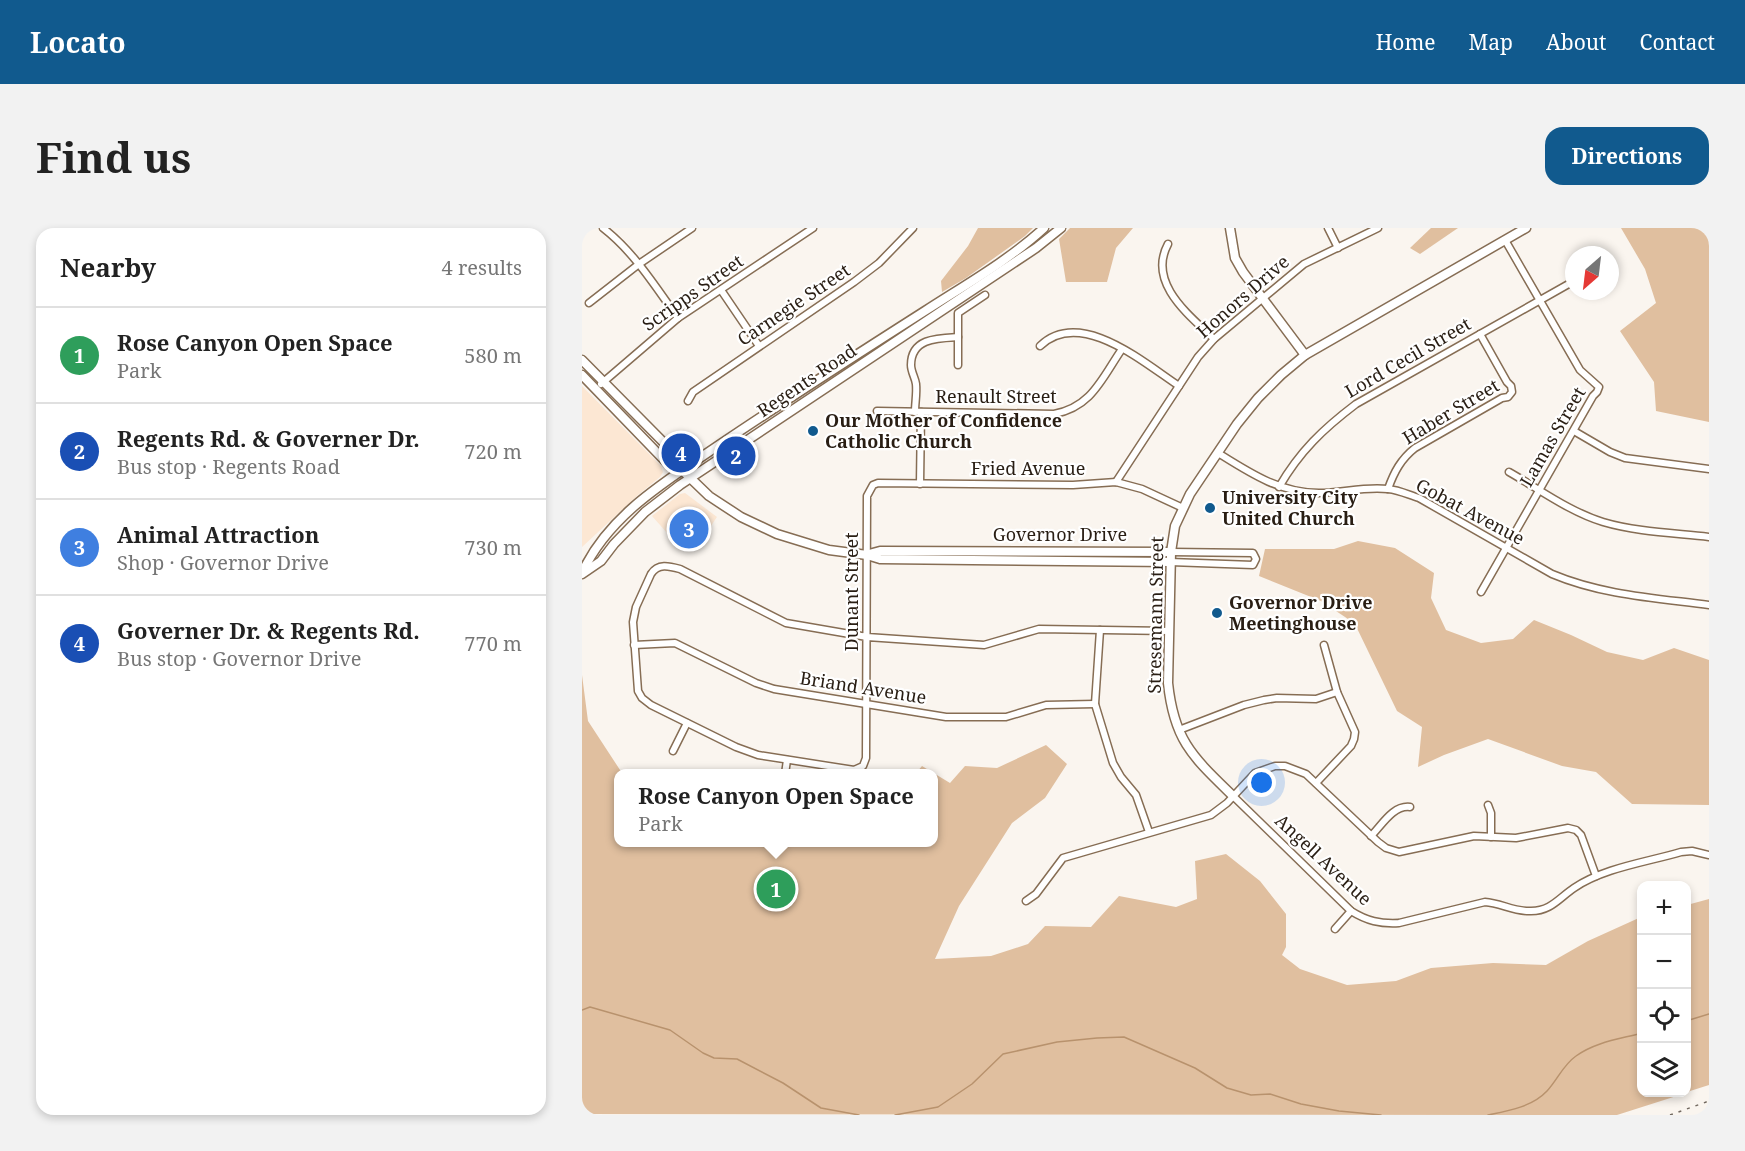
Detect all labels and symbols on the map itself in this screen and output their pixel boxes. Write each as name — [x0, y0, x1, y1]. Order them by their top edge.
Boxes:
north arrow — [1565, 246, 1619, 300]
street label: Scripps Street — [637, 249, 748, 336]
street label: Honors Drive — [1191, 249, 1294, 343]
street label: Carnegie Street — [732, 258, 854, 351]
street label: Lord Cecil Street — [1340, 311, 1475, 403]
street label: Regents Road — [752, 338, 861, 422]
street label: Haber Street — [1398, 373, 1503, 449]
street label: Lamas Street — [1514, 382, 1590, 491]
street label: Renault Street — [935, 384, 1057, 408]
place label: Our Mother of Confidence Catholic Church — [825, 408, 1062, 453]
marker: Our Mother of Confidence Catholic Church — [806, 424, 820, 438]
pin: 4 — [662, 430, 700, 476]
pin: 2 — [716, 434, 756, 478]
street label: Fried Avenue — [971, 456, 1085, 480]
street label: Gobat Avenue — [1412, 472, 1529, 550]
place label: University City United Church — [1222, 485, 1358, 530]
marker: University City United Church — [1203, 501, 1217, 515]
pin: 3 — [670, 506, 708, 552]
street label: Governor Drive — [993, 522, 1127, 546]
street label: Dunant Street — [839, 532, 863, 652]
street label: Stresemann Street — [1142, 536, 1168, 694]
place label: Governor Drive Meetinghouse — [1229, 590, 1372, 635]
marker: Governor Drive Meetinghouse — [1210, 606, 1224, 620]
street label: Briand Avenue — [798, 665, 928, 709]
your location — [1247, 768, 1276, 797]
street label: Angell Avenue — [1270, 808, 1377, 910]
pin: 1 — [756, 866, 796, 912]

